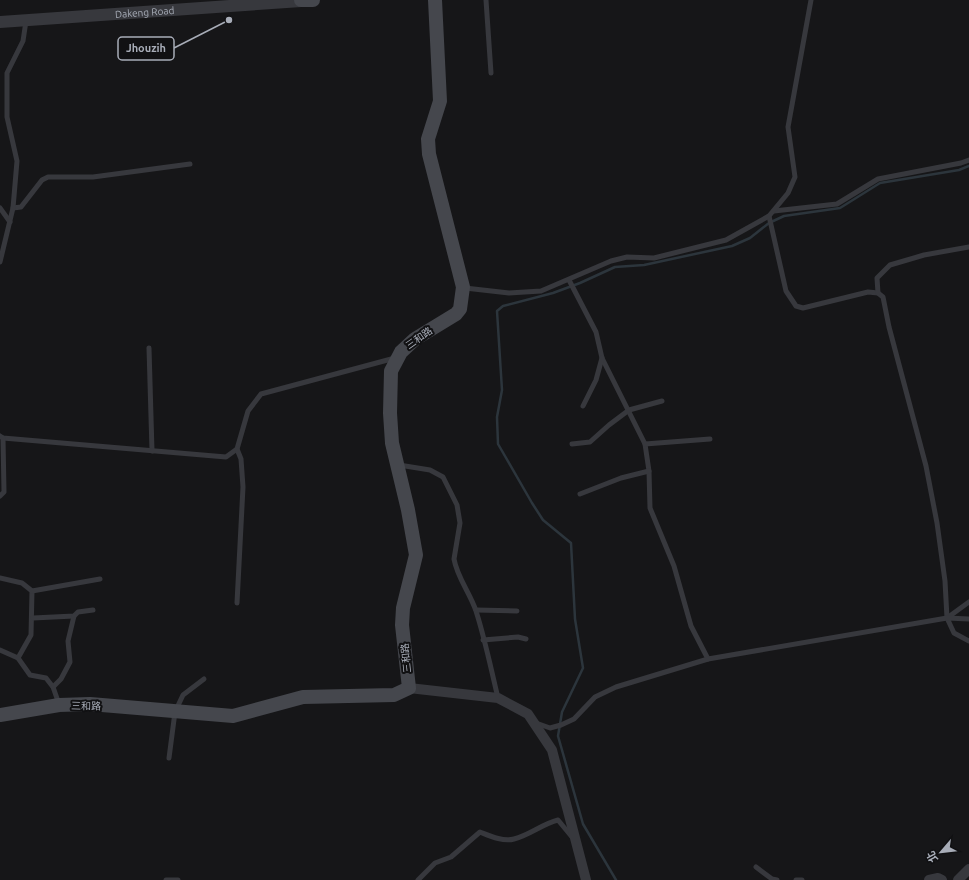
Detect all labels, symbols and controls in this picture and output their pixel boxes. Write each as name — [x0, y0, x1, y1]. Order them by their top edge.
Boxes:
street label: Dakeng Road — [115, 4, 175, 19]
callout: Jhouzih — [118, 37, 174, 60]
text: Jhouzih — [126, 42, 166, 54]
street label: 三和路 — [404, 325, 434, 351]
street label: 三和路 — [399, 643, 413, 673]
street label: 三和路 — [71, 700, 101, 712]
north arrow — [921, 832, 961, 872]
text: 北 — [924, 849, 940, 864]

